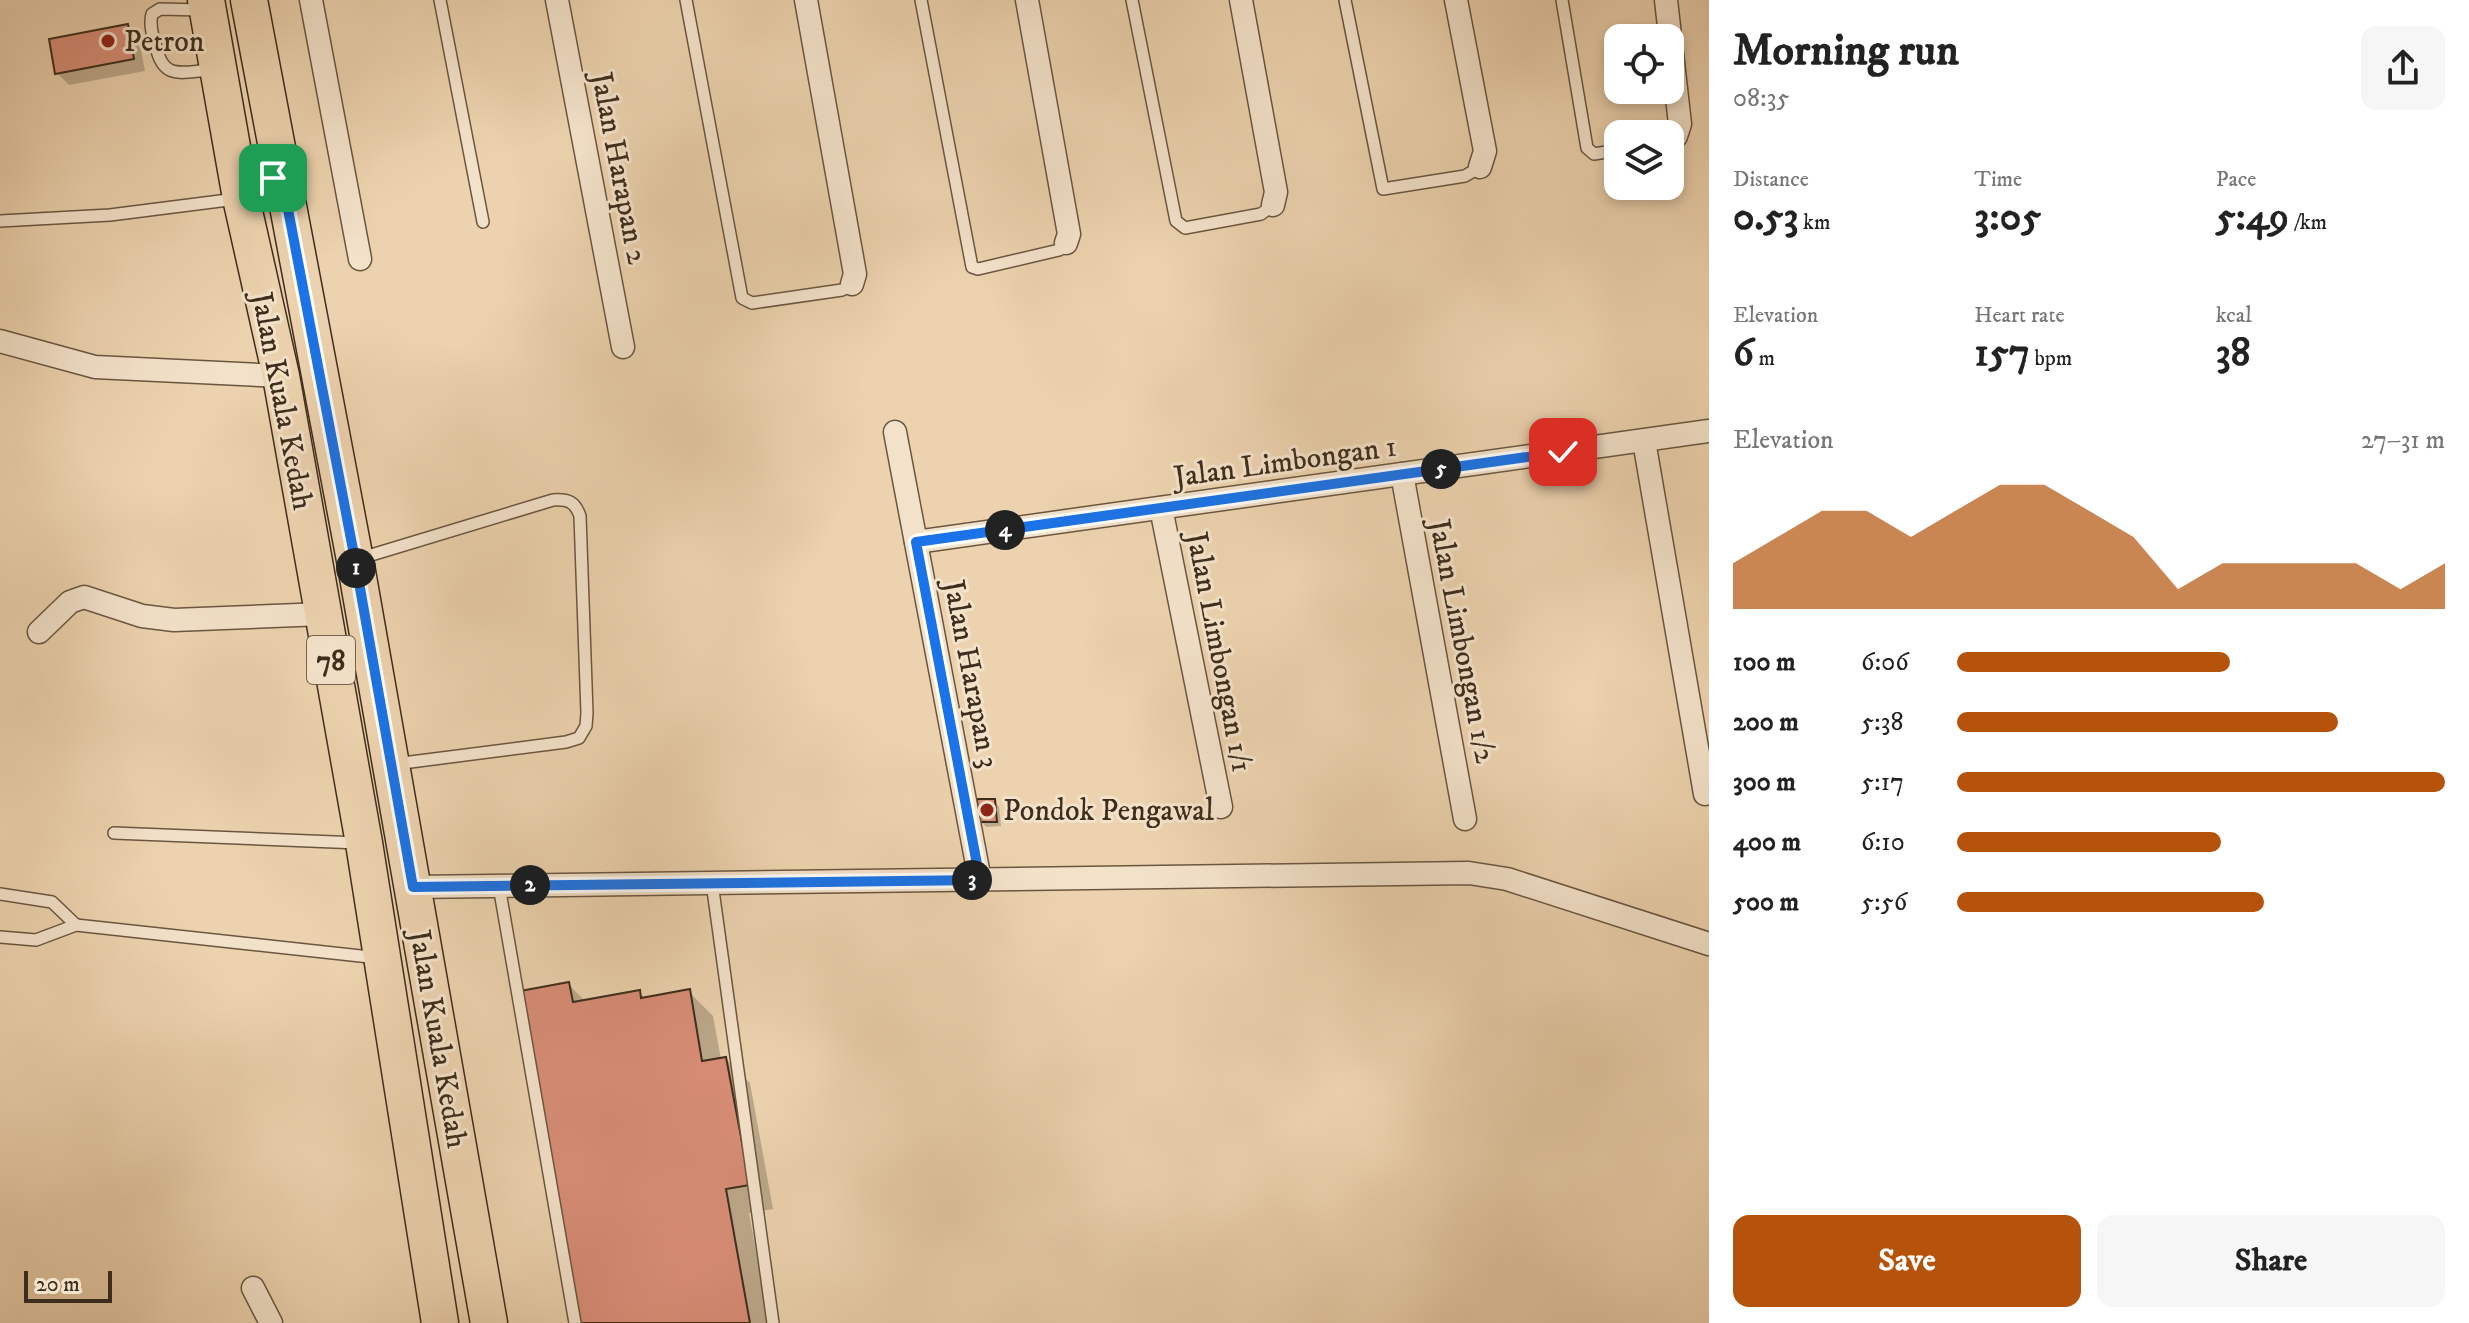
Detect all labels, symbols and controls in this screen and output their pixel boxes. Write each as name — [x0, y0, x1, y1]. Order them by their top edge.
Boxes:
place label: Petron — [124, 24, 205, 61]
map controls — [1604, 24, 1684, 200]
button: locate — [1604, 24, 1684, 104]
text: Morning run — [1733, 24, 1959, 79]
button: share — [2361, 26, 2445, 110]
marker: Petron — [99, 32, 117, 50]
street label: Jalan Harapan 2 — [581, 66, 655, 268]
text: 08:35 — [1733, 82, 1789, 115]
button: layers — [1604, 120, 1684, 200]
pin — [239, 144, 307, 212]
icon: arrive — [251, 156, 295, 200]
text: Distance — [1733, 166, 1809, 193]
text: Time — [1974, 166, 2022, 193]
text: Pace — [2216, 166, 2256, 193]
text: 0.53 — [1733, 193, 1798, 243]
text: 3:05 — [1974, 193, 2041, 243]
text: 5:49 — [2216, 193, 2289, 243]
text: km — [1798, 209, 1831, 236]
text: /km — [2289, 209, 2327, 236]
street label: Jalan Kuala Kedah — [242, 286, 321, 513]
text: Elevation — [1733, 302, 1818, 329]
text: Heart rate — [1974, 302, 2065, 329]
text: kcal — [2216, 302, 2252, 329]
text: 6 — [1733, 329, 1754, 379]
text: 157 — [1974, 329, 2030, 379]
text: 38 — [2216, 329, 2251, 379]
text: m — [1754, 345, 1775, 372]
text: bpm — [2030, 345, 2072, 372]
pin — [1529, 418, 1597, 486]
text: Elevation — [1733, 424, 1834, 457]
text: 27–31 m — [2361, 424, 2445, 457]
street label: Jalan Limbongan 1 — [1168, 429, 1399, 497]
icon: check — [1541, 430, 1585, 474]
pin: 5 — [1421, 449, 1461, 489]
text: 5 — [1436, 455, 1446, 482]
pin: 4 — [985, 510, 1025, 550]
street label: Jalan Limbongan 1/2 — [1419, 513, 1503, 767]
text: 4 — [999, 516, 1011, 543]
street label: Jalan Limbongan 1/1 — [1177, 526, 1260, 775]
pin: 1 — [336, 548, 376, 588]
text: 1 — [352, 554, 360, 581]
street label: Jalan Harapan 3 — [934, 574, 1007, 772]
road number: 78 — [307, 636, 355, 684]
text: 100 m — [1733, 646, 1796, 679]
text: 6:06 — [1861, 646, 1909, 679]
text: 200 m — [1733, 706, 1799, 739]
text: 5:38 — [1861, 706, 1903, 739]
text: 300 m — [1733, 766, 1796, 799]
text: 5:17 — [1861, 766, 1904, 799]
place label: Pondok Pengawal — [1003, 793, 1214, 830]
marker: Pondok Pengawal — [978, 801, 996, 819]
text: 400 m — [1733, 826, 1801, 859]
text: 6:10 — [1861, 826, 1905, 859]
pin: 3 — [952, 860, 992, 900]
pin: 2 — [510, 865, 550, 905]
text: 3 — [968, 866, 976, 893]
text: 2 — [525, 871, 535, 898]
text: 500 m — [1733, 886, 1799, 919]
text: 5:56 — [1861, 886, 1907, 919]
street label: Jalan Kuala Kedah — [400, 924, 475, 1151]
button: Save — [1733, 1215, 2081, 1307]
button: Share — [2097, 1215, 2445, 1307]
scale bar — [24, 1267, 112, 1303]
text: 20 m — [36, 1271, 80, 1298]

